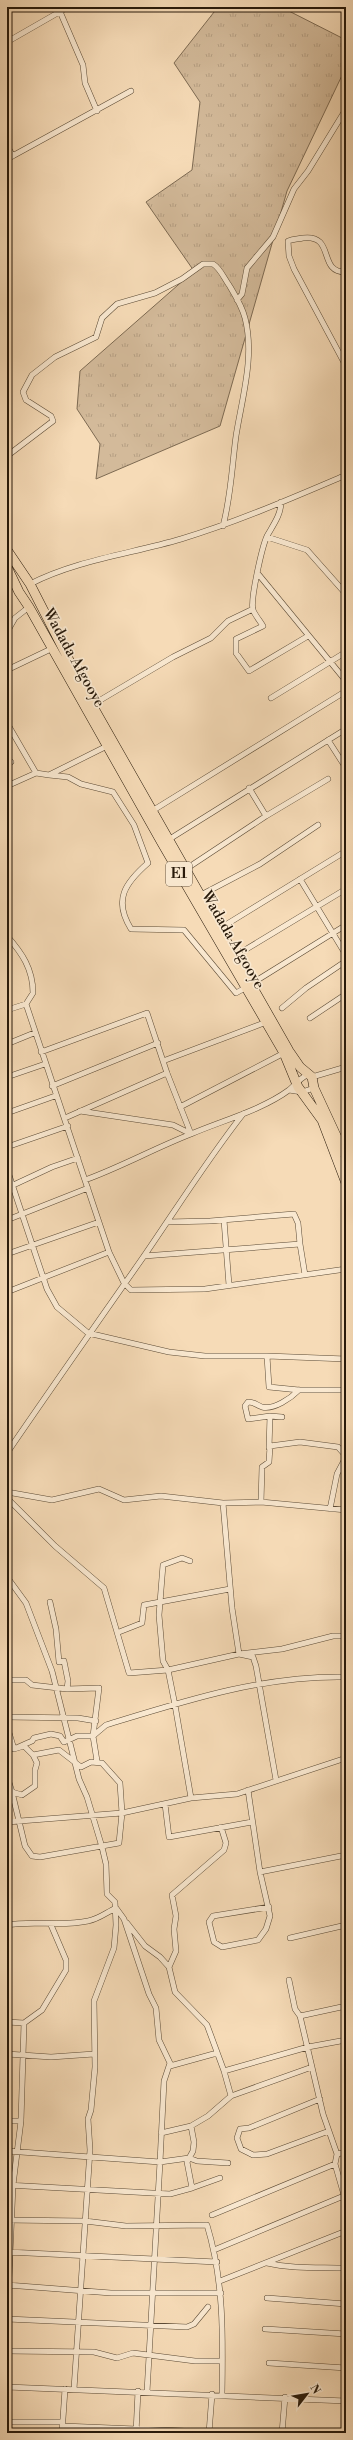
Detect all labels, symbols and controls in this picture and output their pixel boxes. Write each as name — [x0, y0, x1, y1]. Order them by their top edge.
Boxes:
street label: Wadada Afgooye — [38, 604, 109, 711]
road number: E1 — [166, 862, 192, 886]
street label: Wadada Afgooye — [197, 887, 269, 992]
north arrow — [287, 2374, 327, 2414]
text: N — [306, 2382, 323, 2397]

